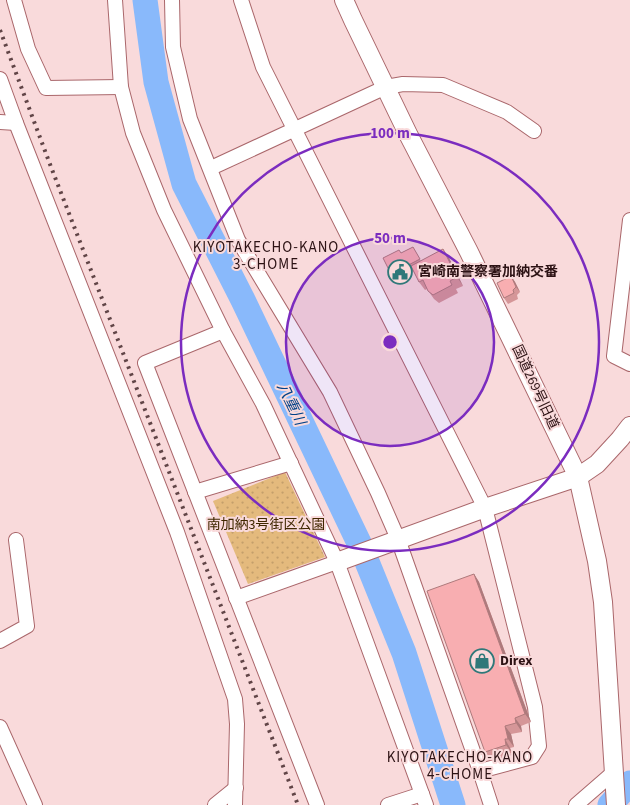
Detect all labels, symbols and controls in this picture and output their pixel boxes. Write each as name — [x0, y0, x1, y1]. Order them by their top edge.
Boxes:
text: 100 m — [370, 123, 410, 144]
text: 50 m — [374, 228, 406, 249]
district label: KIYOTAKECHO-KANO 3-CHOME — [193, 237, 339, 275]
public building icon: 宮崎南警察署加納交番 — [387, 259, 413, 285]
place label: 宮崎南警察署加納交番 — [418, 262, 558, 282]
centre of rings — [381, 333, 399, 351]
street label: 国道269号旧道 — [507, 342, 563, 432]
water label: 八重川 — [272, 379, 311, 431]
park label: 南加納3号街区公園 — [207, 515, 325, 535]
shop icon: Direx — [469, 648, 495, 674]
place label: Direx — [500, 651, 532, 671]
district label: KIYOTAKECHO-KANO 4-CHOME — [387, 747, 533, 785]

